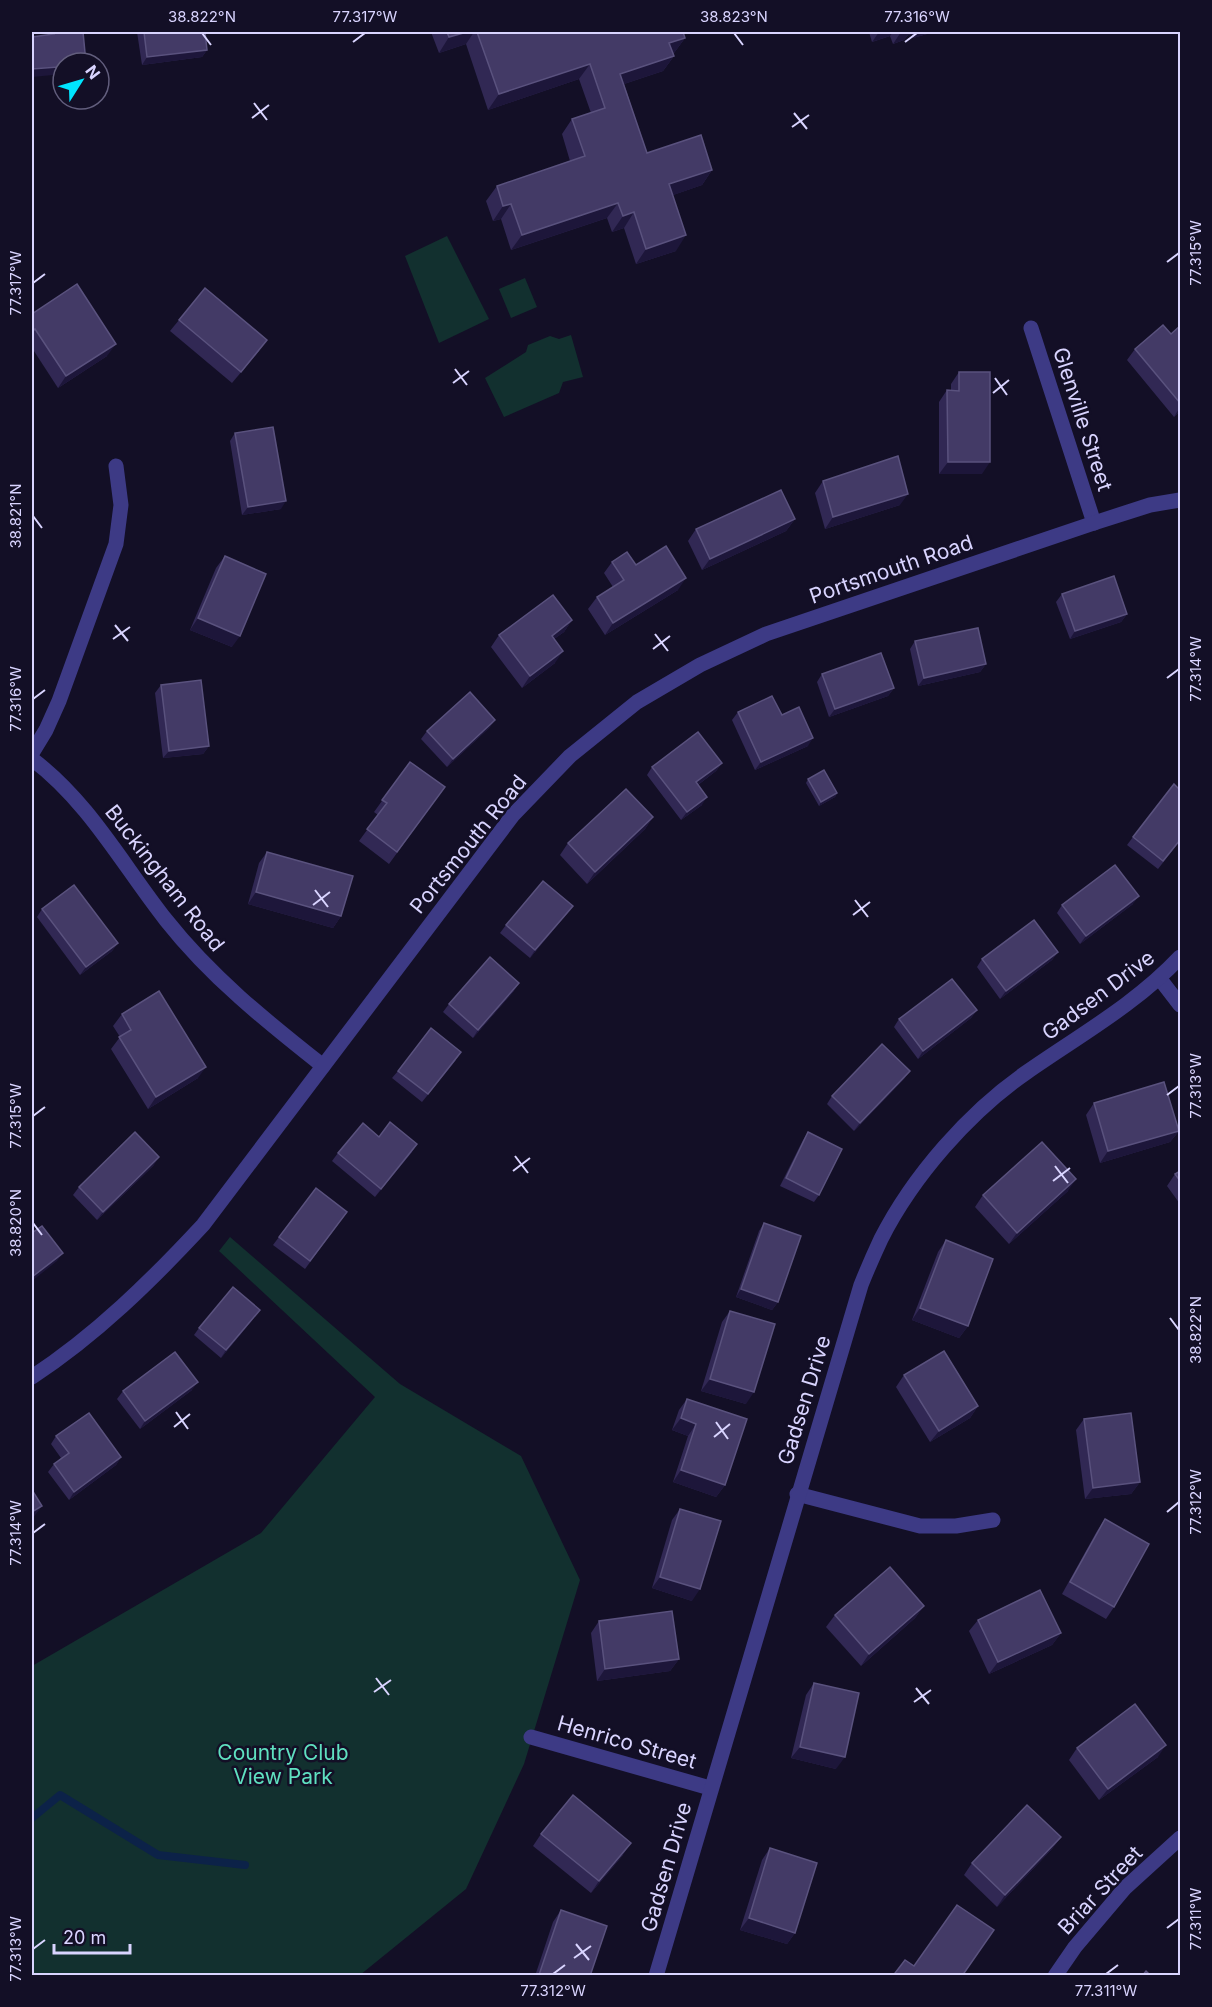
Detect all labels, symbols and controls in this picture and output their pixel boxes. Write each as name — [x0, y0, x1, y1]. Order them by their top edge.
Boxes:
text: 38.822°N — [168, 7, 236, 26]
text: 77.317°W — [333, 7, 398, 26]
text: 38.823°N — [700, 7, 768, 26]
text: 77.316°W — [884, 7, 950, 26]
north arrow — [51, 51, 111, 111]
text: N — [81, 61, 105, 83]
text: 77.315°W — [1186, 220, 1205, 286]
text: 77.317°W — [6, 250, 25, 315]
street label: Glenville Street — [1048, 344, 1118, 494]
text: 38.821°N — [6, 484, 25, 548]
street label: Portsmouth Road — [806, 529, 976, 609]
text: 77.314°W — [1186, 636, 1205, 702]
text: 77.316°W — [6, 666, 25, 732]
street label: Portsmouth Road — [404, 770, 532, 918]
street label: Buckingham Road — [100, 800, 230, 956]
street label: Gadsen Drive — [1037, 945, 1159, 1045]
text: 77.313°W — [1186, 1053, 1205, 1119]
text: 77.315°W — [6, 1083, 25, 1149]
text: 38.820°N — [6, 1189, 25, 1257]
text: 38.822°N — [1186, 1296, 1205, 1364]
street label: Gadsen Drive — [772, 1332, 836, 1468]
text: 77.312°W — [1186, 1469, 1205, 1535]
text: 77.314°W — [6, 1500, 25, 1566]
street label: Henrico Street — [555, 1710, 699, 1774]
park label: Country Club View Park — [217, 1740, 349, 1789]
street label: Gadsen Drive — [636, 1799, 696, 1935]
street label: Briar Street — [1053, 1840, 1147, 1939]
text: 77.311°W — [1186, 1888, 1205, 1950]
text: 77.313°W — [6, 1916, 25, 1982]
scale bar — [54, 1917, 130, 1955]
text: 20 m — [63, 1927, 106, 1948]
text: 77.312°W — [520, 1981, 586, 2000]
text: 77.311°W — [1075, 1981, 1137, 2000]

